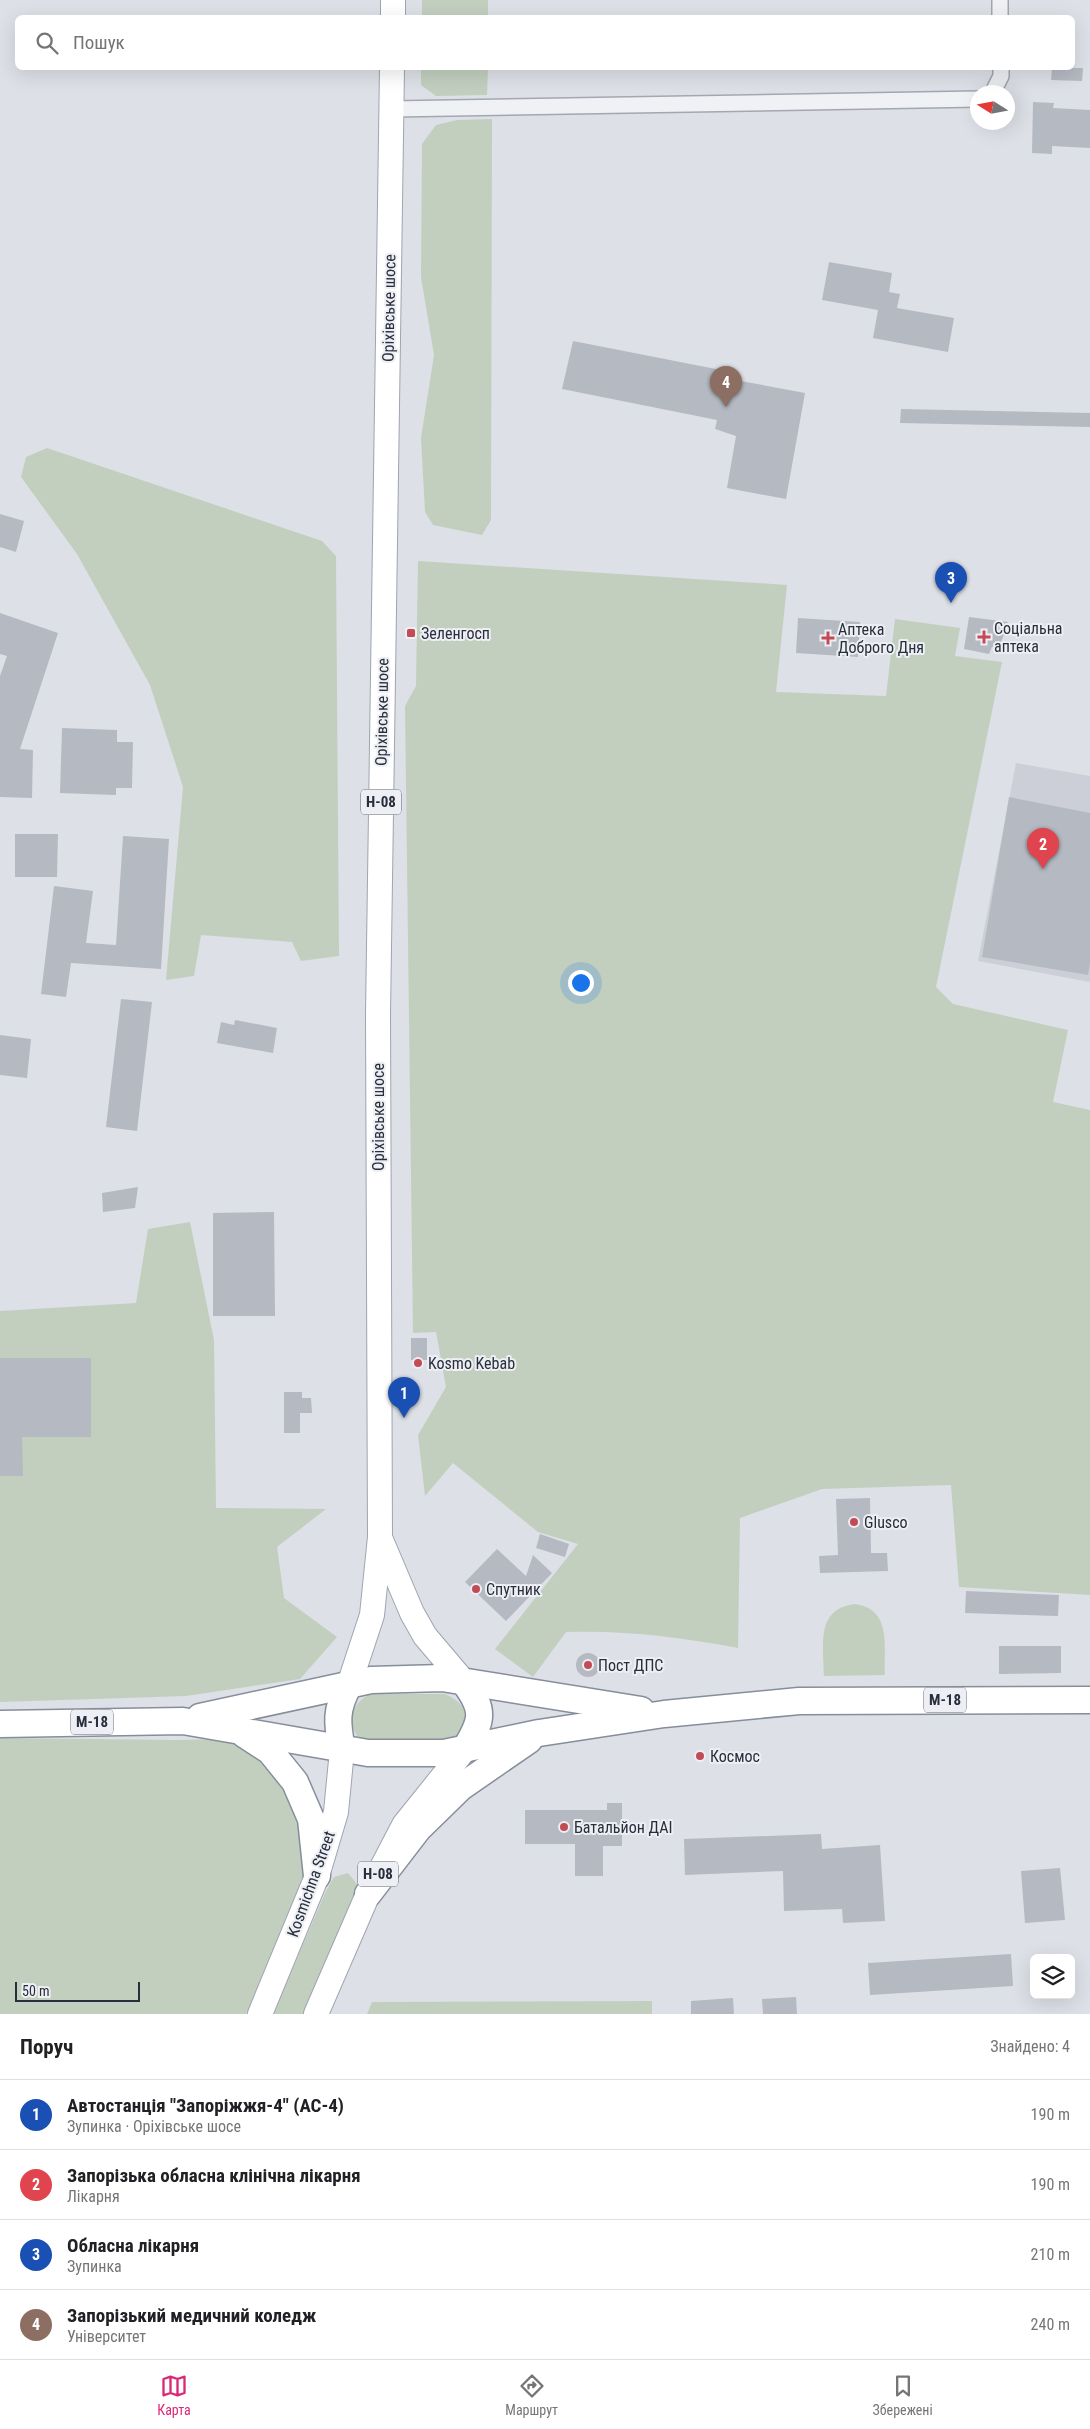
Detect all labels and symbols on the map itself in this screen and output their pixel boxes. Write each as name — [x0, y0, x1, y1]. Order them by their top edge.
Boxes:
north arrow — [970, 85, 1015, 130]
street label: Оріхівське шосе — [379, 254, 399, 362]
pin: 4 — [710, 366, 742, 407]
pin: 3 — [935, 562, 967, 603]
place label: Соціальна аптека — [994, 619, 1062, 656]
place label: Аптека Доброго Дня — [838, 620, 924, 657]
place label: Зеленгосп — [421, 624, 490, 643]
marker: Зеленгосп — [405, 627, 417, 639]
marker: Соціальна аптека — [978, 631, 990, 643]
marker: Аптека Доброго Дня — [822, 632, 834, 644]
street label: Оріхівське шосе — [372, 658, 392, 766]
road number: Н-08 — [361, 790, 401, 814]
pin: 2 — [1027, 828, 1059, 869]
your location — [568, 970, 594, 996]
street label: Оріхівське шосе — [369, 1063, 388, 1171]
place label: Kosmo Kebab — [428, 1354, 515, 1373]
marker: Kosmo Kebab — [412, 1357, 424, 1369]
pin: 1 — [388, 1377, 420, 1418]
place label: Glusco — [864, 1513, 908, 1532]
marker: Glusco — [848, 1516, 860, 1528]
place label: Спутник — [486, 1580, 541, 1599]
marker: Спутник — [470, 1583, 482, 1595]
place label: Пост ДПС — [598, 1656, 663, 1675]
marker: Пост ДПС — [582, 1659, 594, 1671]
road number: М-18 — [924, 1688, 966, 1712]
road number: М-18 — [71, 1710, 113, 1734]
place label: Космос — [710, 1747, 760, 1766]
marker: Космос — [694, 1750, 706, 1762]
place label: Батальйон ДАI — [574, 1818, 672, 1837]
marker: Батальйон ДАI — [558, 1821, 570, 1833]
street label: Kosmichna Street — [283, 1828, 339, 1940]
road number: Н-08 — [358, 1862, 398, 1886]
scale bar — [15, 1979, 140, 2002]

